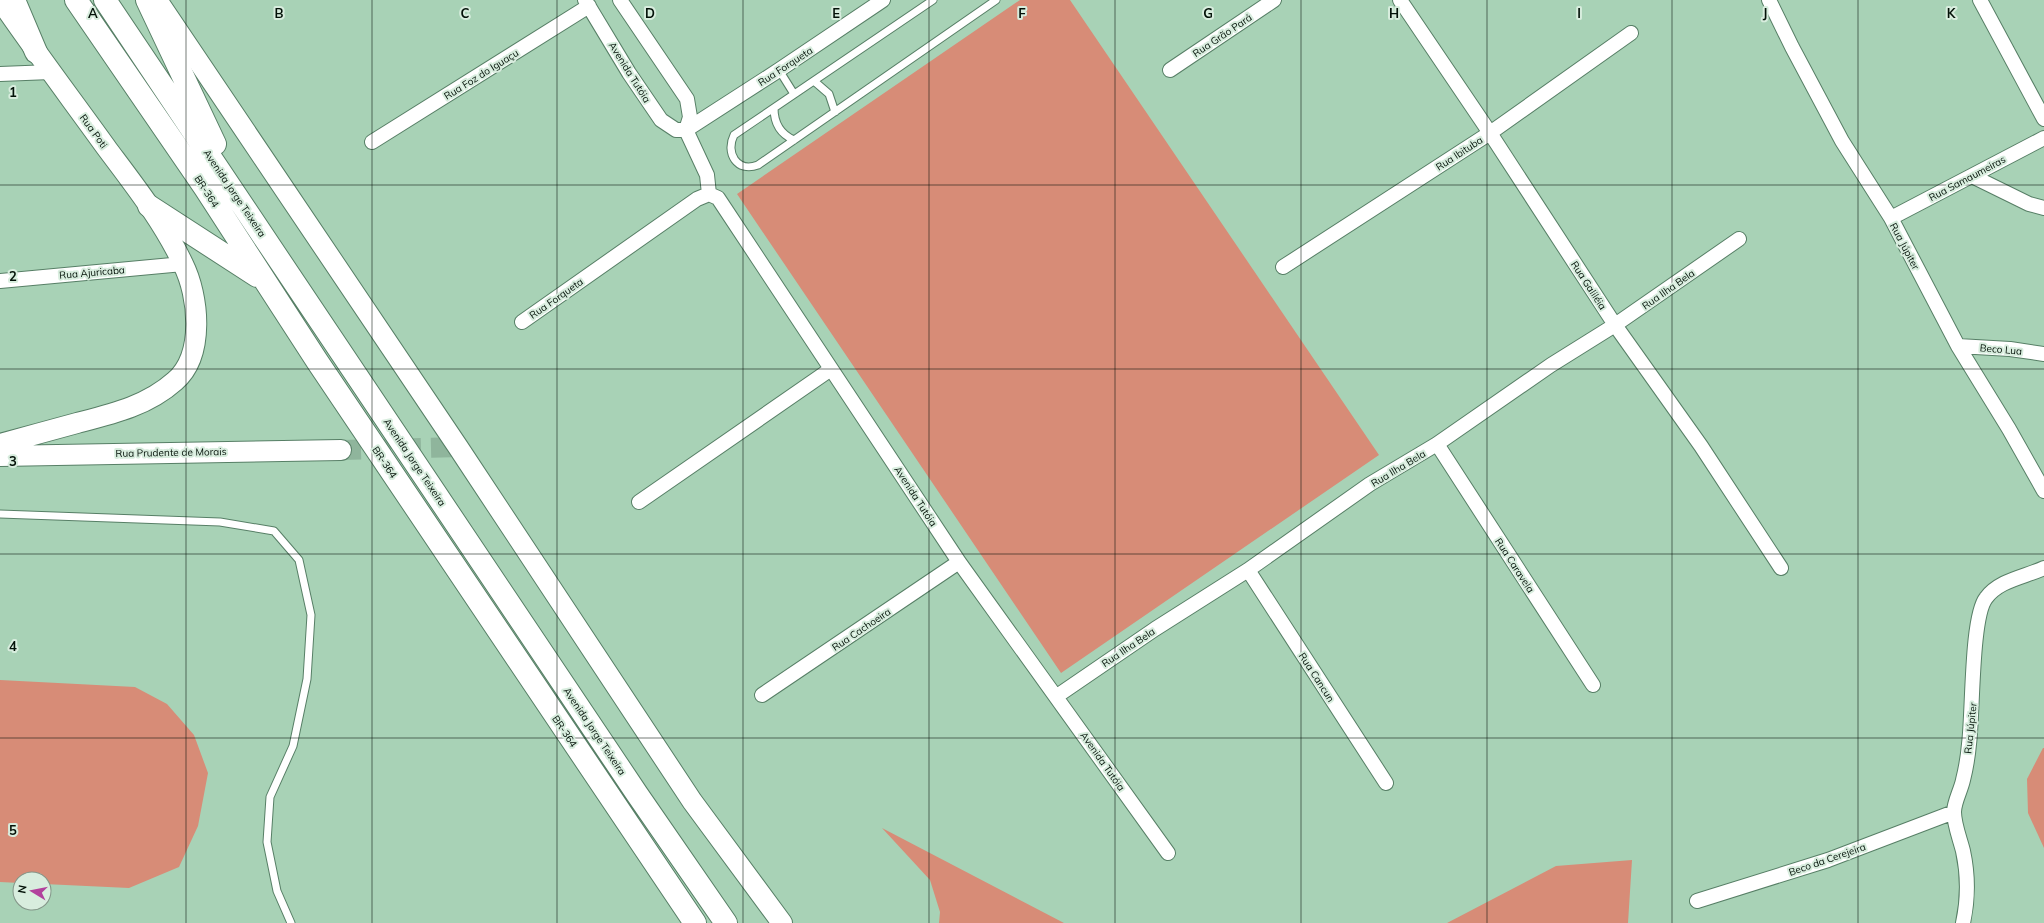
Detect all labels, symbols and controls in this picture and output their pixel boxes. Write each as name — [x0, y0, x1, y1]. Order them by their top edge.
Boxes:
text: A — [88, 5, 98, 21]
text: B — [275, 5, 284, 21]
text: C — [461, 5, 470, 21]
text: D — [645, 5, 655, 21]
text: E — [832, 5, 840, 21]
text: F — [1018, 5, 1026, 21]
text: H — [1389, 5, 1399, 21]
text: I — [1577, 5, 1581, 21]
text: J — [1763, 5, 1767, 21]
text: K — [1947, 5, 1957, 21]
street label: Rua Grão Pará — [1190, 11, 1254, 59]
street label: Avenida Tutóia — [606, 39, 653, 105]
street label: Rua Forqueta — [755, 44, 815, 89]
street label: Rua Foz do Iguaçu — [442, 46, 521, 103]
text: 1 — [9, 84, 17, 100]
street label: Rua Poti — [77, 112, 110, 151]
street label: Rua Ibituba — [1433, 133, 1485, 173]
street label: Avenida Jorge Teixeira — [200, 147, 269, 240]
street label: Rua Samaumeiras — [1927, 153, 2008, 204]
street label: BR-364 — [191, 173, 222, 210]
street label: Rua Júpiter — [1887, 221, 1923, 272]
street label: Rua Galiléia — [1568, 258, 1609, 312]
street label: Rua Ajuricaba — [59, 263, 125, 282]
street label: Rua Ilha Bela — [1639, 266, 1697, 312]
text: 2 — [9, 268, 17, 284]
street label: Rua Forqueta — [527, 275, 586, 322]
street label: Beco Lua — [1979, 341, 2023, 358]
street label: Avenida Jorge Teixeira — [380, 416, 449, 509]
street label: BR-364 — [369, 444, 400, 481]
street label: Rua Prudente de Morais — [115, 445, 227, 460]
street label: Rua Ilha Bela — [1369, 447, 1428, 490]
text: 3 — [9, 453, 17, 469]
street label: Avenida Tutóia — [891, 464, 940, 529]
street label: Rua Caravela — [1492, 535, 1537, 595]
street label: Rua Cachoeira — [829, 605, 893, 654]
street label: Rua Ilha Bela — [1099, 625, 1157, 670]
text: 4 — [9, 638, 17, 654]
street label: Rua Cancun — [1296, 650, 1337, 705]
street label: Avenida Jorge Teixeira — [560, 685, 629, 778]
street label: Rua Júpiter — [1961, 702, 1980, 754]
street label: BR-364 — [549, 713, 580, 750]
street label: Avenida Tutóia — [1077, 729, 1128, 793]
text: 5 — [9, 822, 17, 838]
street label: Beco da Cerejeira — [1787, 840, 1867, 879]
north arrow — [12, 871, 52, 911]
text: N — [15, 884, 30, 895]

